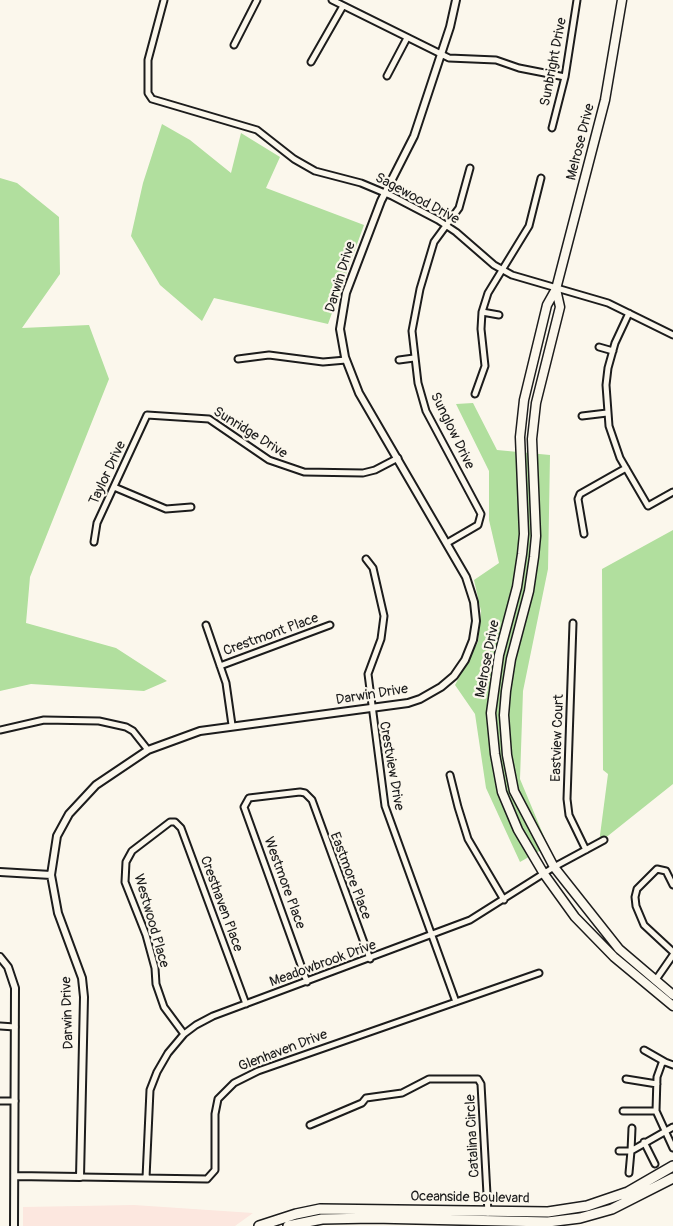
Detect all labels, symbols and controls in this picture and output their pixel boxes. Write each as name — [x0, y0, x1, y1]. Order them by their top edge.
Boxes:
street label: Sunbright Drive — [537, 16, 571, 108]
street label: Melrose Drive — [563, 102, 599, 182]
street label: Sagewood Drive — [372, 170, 462, 228]
street label: Darwin Drive — [322, 240, 360, 314]
street label: Sunglow Drive — [426, 390, 478, 472]
street label: Sunridge Drive — [210, 404, 290, 462]
street label: Taylor Drive — [86, 439, 130, 507]
street label: Crestmont Place — [221, 610, 321, 660]
street label: Melrose Drive — [472, 619, 504, 699]
street label: Darwin Drive — [335, 681, 409, 709]
street label: Eastview Court — [548, 694, 568, 782]
street label: Crestview Drive — [375, 720, 407, 812]
street label: Eastmore Place — [326, 830, 374, 922]
street label: Westmore Place — [260, 835, 308, 931]
street label: Cresthaven Place — [196, 854, 246, 954]
street label: Westwood Place — [130, 872, 172, 970]
street label: Meadowbrook Drive — [267, 937, 379, 991]
street label: Darwin Drive — [58, 976, 78, 1050]
street label: Glenhaven Drive — [236, 1026, 330, 1076]
street label: Catalina Circle — [462, 1094, 484, 1178]
street label: Oceanside Boulevard — [410, 1189, 530, 1207]

